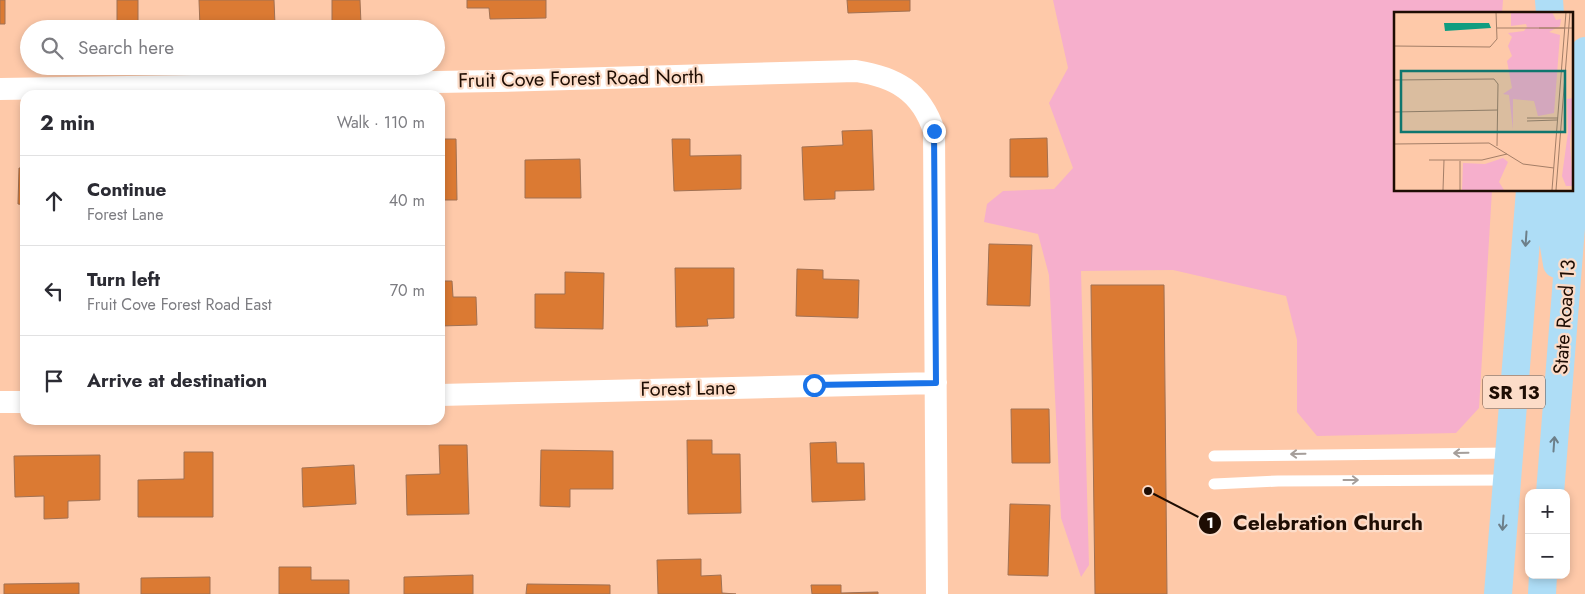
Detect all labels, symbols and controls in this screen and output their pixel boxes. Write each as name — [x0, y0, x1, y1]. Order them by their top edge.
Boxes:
inset map — [1394, 12, 1572, 191]
search box — [20, 20, 445, 75]
icon: search — [38, 34, 66, 62]
text: Search here — [78, 34, 174, 61]
street label: Fruit Cove Forest Road North — [458, 62, 704, 95]
text: 2 min — [40, 108, 95, 138]
text: Walk · 110 m — [337, 111, 425, 134]
route end — [923, 120, 946, 143]
text: Continue — [87, 176, 166, 203]
icon: ahead — [40, 187, 68, 215]
text: 40 m — [389, 189, 425, 212]
text: Forest Lane — [87, 203, 163, 226]
one-way arrow — [1521, 230, 1531, 246]
street label: State Road 13 — [1546, 258, 1583, 376]
text: Turn left — [87, 266, 160, 293]
icon: left — [40, 277, 68, 305]
text: 70 m — [390, 279, 425, 302]
text: Fruit Cove Forest Road East — [87, 293, 272, 316]
icon: arrive — [40, 367, 68, 395]
text: Arrive at destination — [87, 367, 267, 394]
street label: Forest Lane — [640, 373, 736, 404]
route start — [803, 374, 826, 397]
road number: SR 13 — [1483, 376, 1545, 408]
one-way arrow — [1549, 436, 1559, 452]
one-way arrow — [1453, 448, 1469, 458]
one-way arrow — [1290, 449, 1306, 459]
one-way arrow — [1342, 475, 1358, 485]
map controls — [1525, 489, 1570, 579]
button: + — [1525, 489, 1570, 534]
callout: Celebration Church — [1198, 505, 1433, 541]
text: Celebration Church — [1233, 508, 1423, 538]
text: 1 — [1206, 512, 1214, 534]
one-way arrow — [1499, 514, 1508, 530]
button: − — [1525, 534, 1570, 579]

